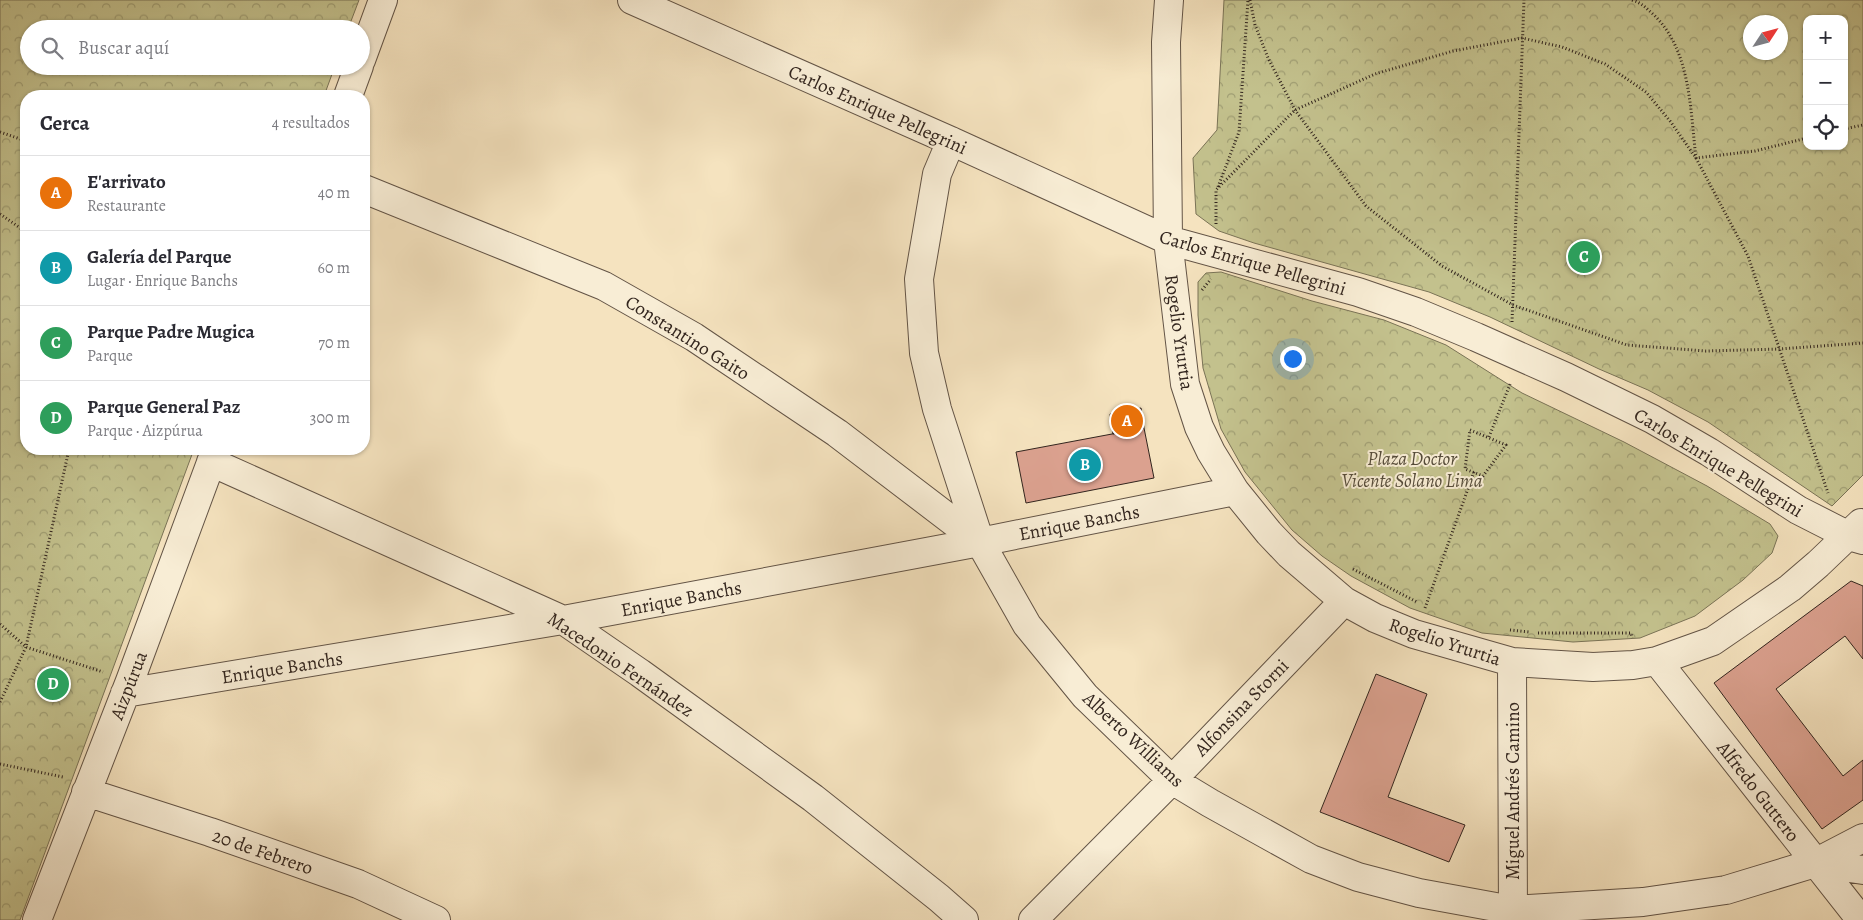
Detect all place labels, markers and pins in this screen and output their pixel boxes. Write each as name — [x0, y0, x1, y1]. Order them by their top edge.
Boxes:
pin: C — [1568, 238, 1600, 276]
pin: A — [1111, 402, 1143, 440]
pin: B — [1069, 446, 1101, 484]
pin: D — [37, 665, 69, 703]

